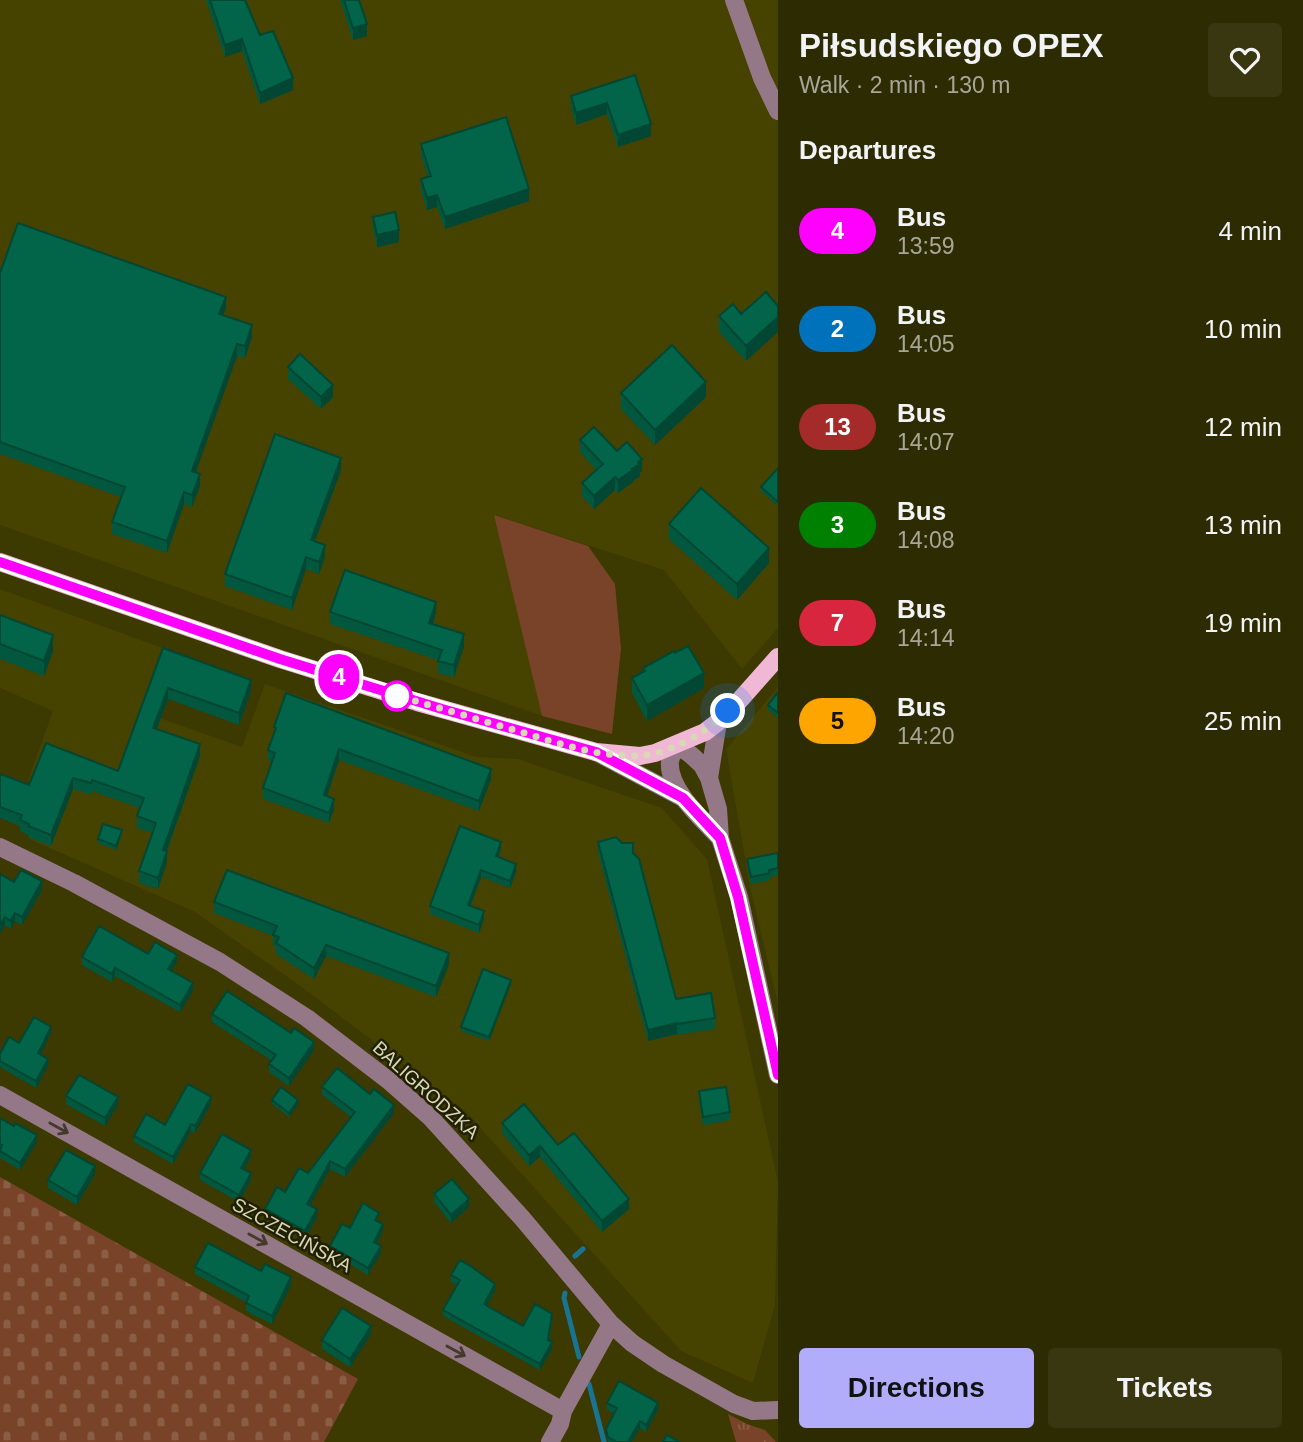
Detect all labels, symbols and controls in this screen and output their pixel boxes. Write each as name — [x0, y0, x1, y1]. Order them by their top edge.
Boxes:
button: heart — [1208, 23, 1282, 97]
text: Piłsudskiego OPEX — [799, 27, 1103, 64]
text: Walk · 2 min · 130 m — [799, 72, 1010, 98]
text: Departures — [799, 135, 936, 165]
text: Bus — [897, 202, 946, 232]
text: 4 min — [1218, 216, 1282, 246]
text: 4 — [831, 217, 844, 244]
text: 13:59 — [897, 233, 955, 259]
text: Bus — [897, 300, 946, 330]
text: 10 min — [1204, 314, 1282, 344]
text: 2 — [831, 315, 844, 342]
text: 14:05 — [897, 331, 955, 357]
text: Bus — [897, 398, 946, 428]
text: 12 min — [1204, 412, 1282, 442]
text: 13 — [824, 413, 851, 440]
text: 14:07 — [897, 429, 955, 455]
text: Bus — [897, 496, 946, 526]
text: 13 min — [1204, 510, 1282, 540]
text: 3 — [831, 511, 844, 538]
text: 14:08 — [897, 527, 955, 553]
text: Bus — [897, 594, 946, 624]
text: 19 min — [1204, 608, 1282, 638]
text: 7 — [831, 609, 844, 636]
text: 14:14 — [897, 625, 955, 651]
line badge: 4 — [316, 654, 362, 700]
text: 4 — [332, 663, 346, 690]
unlabelled marker — [382, 681, 412, 711]
text: Bus — [897, 692, 946, 722]
your location — [710, 693, 745, 728]
text: 25 min — [1204, 706, 1282, 736]
text: 5 — [831, 707, 844, 734]
text: 14:20 — [897, 723, 955, 749]
street label: BALIGRODZKA — [369, 1037, 483, 1143]
one-way arrow — [49, 1121, 69, 1135]
street label: SZCZECIŃSKA — [229, 1194, 356, 1277]
one-way arrow — [247, 1232, 267, 1246]
one-way arrow — [446, 1344, 466, 1358]
button: Directions — [799, 1348, 1034, 1428]
button: Tickets — [1048, 1348, 1282, 1428]

